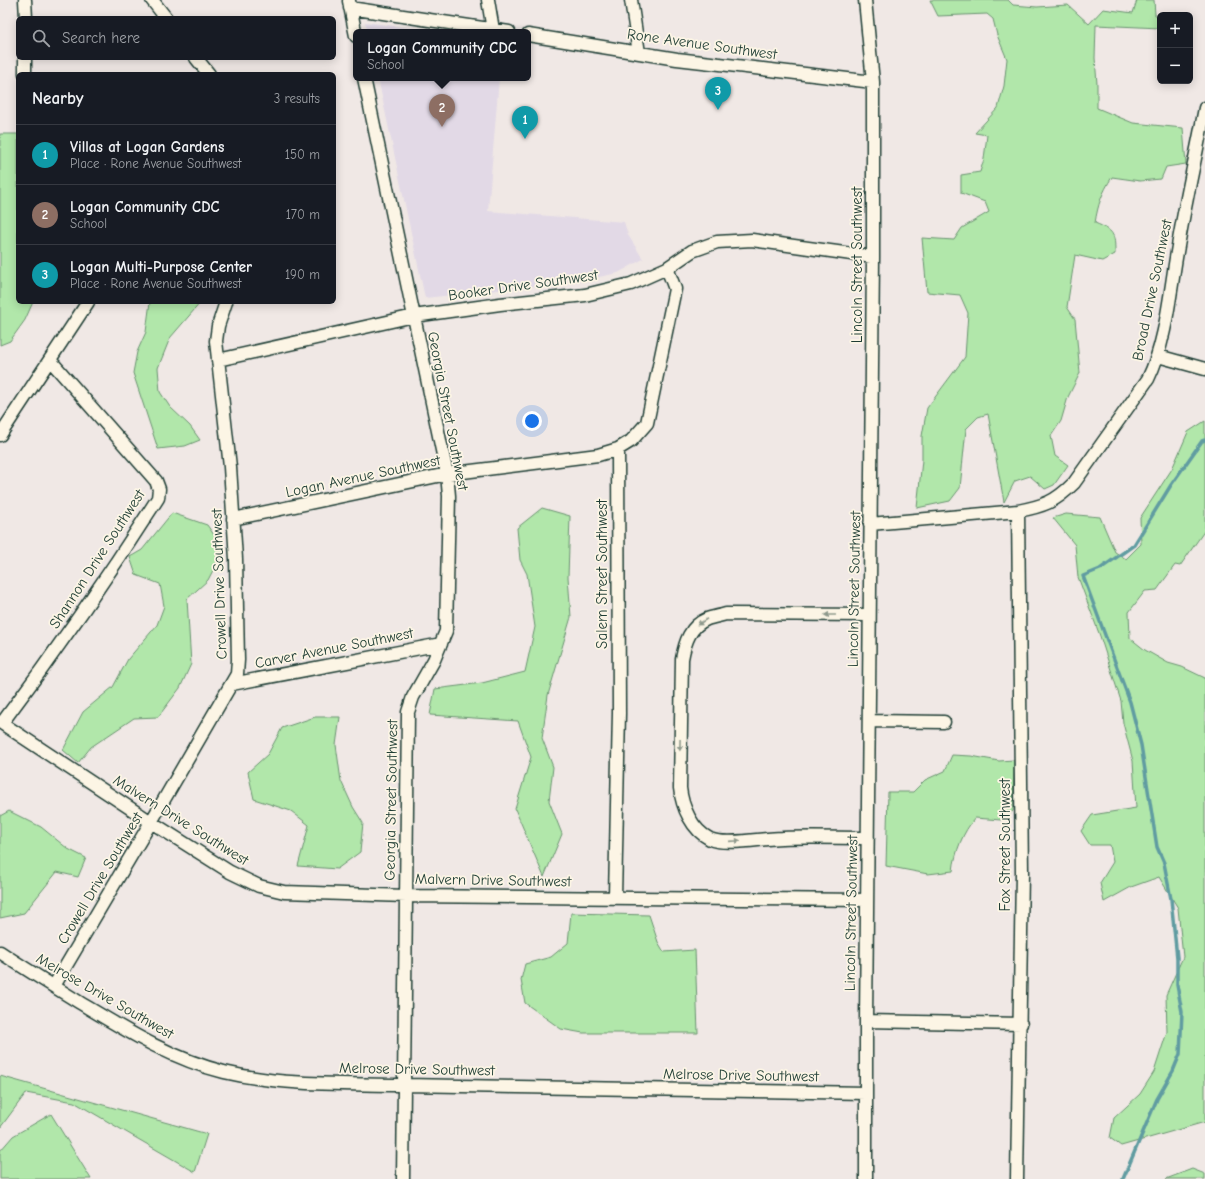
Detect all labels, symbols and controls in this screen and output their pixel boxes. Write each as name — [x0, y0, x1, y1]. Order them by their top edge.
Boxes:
map controls — [1157, 12, 1193, 84]
button: + — [1157, 12, 1193, 48]
search box — [16, 16, 336, 60]
street label: Rone Avenue Southwest — [626, 25, 779, 64]
icon: search — [30, 27, 52, 49]
text: Search here — [62, 29, 140, 47]
popup — [353, 29, 531, 81]
text: Logan Community CDC — [367, 39, 517, 57]
button: − — [1157, 48, 1193, 84]
text: School — [367, 57, 404, 72]
pin: 3 — [705, 77, 731, 110]
text: Nearby — [32, 89, 83, 108]
text: 3 results — [274, 91, 320, 106]
pin: 2 — [429, 94, 455, 127]
pin: 1 — [512, 106, 538, 139]
text: Villas at Logan Gardens — [70, 138, 224, 156]
text: 1 — [42, 147, 48, 162]
text: 150 m — [285, 147, 320, 162]
text: Place · Rone Avenue Southwest — [70, 156, 242, 171]
street label: Lincoln Street Southwest — [848, 186, 866, 343]
text: Logan Community CDC — [70, 198, 220, 216]
text: 2 — [42, 207, 48, 222]
text: 170 m — [286, 207, 320, 222]
text: School — [70, 216, 107, 231]
street label: Broad Drive Southwest — [1128, 217, 1176, 362]
text: Logan Multi-Purpose Center — [70, 258, 252, 276]
street label: Booker Drive Southwest — [447, 265, 600, 304]
text: 3 — [42, 267, 48, 282]
text: 190 m — [285, 267, 320, 282]
text: Place · Rone Avenue Southwest — [70, 276, 242, 291]
street label: Georgia Street Southwest — [424, 330, 472, 493]
your location — [522, 411, 542, 431]
street label: Logan Avenue Southwest — [284, 451, 443, 501]
street label: Shannon Drive Southwest — [45, 486, 149, 632]
street label: Salem Street Southwest — [593, 498, 611, 649]
street label: Crowell Drive Southwest — [207, 508, 231, 660]
street label: Lincoln Street Southwest — [844, 510, 864, 667]
one-way arrow — [823, 612, 836, 618]
one-way arrow — [696, 619, 708, 626]
street label: Carver Avenue Southwest — [253, 624, 415, 672]
street label: Georgia Street Southwest — [381, 718, 401, 881]
one-way arrow — [677, 739, 684, 751]
street label: Malvern Drive Southwest — [110, 771, 253, 869]
street label: Fox Street Southwest — [996, 778, 1014, 912]
street label: Crowell Drive Southwest — [53, 808, 147, 947]
street label: Lincoln Street Southwest — [841, 834, 861, 991]
one-way arrow — [729, 838, 741, 845]
street label: Malvern Drive Southwest — [415, 870, 572, 890]
street label: Melrose Drive Southwest — [33, 949, 178, 1043]
street label: Melrose Drive Southwest — [339, 1059, 496, 1079]
street label: Melrose Drive Southwest — [663, 1065, 820, 1085]

